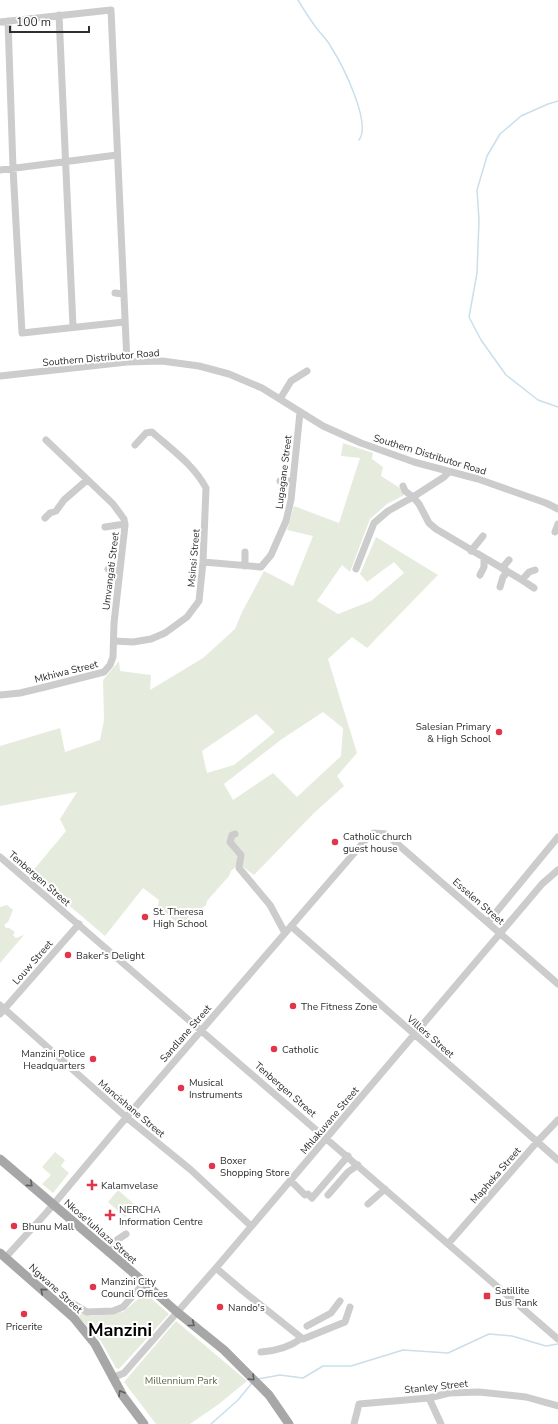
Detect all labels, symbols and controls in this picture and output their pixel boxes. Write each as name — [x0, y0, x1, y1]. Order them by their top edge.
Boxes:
scale bar — [10, 8, 89, 34]
text: 100 m — [16, 14, 51, 30]
street label: Southern Distributor Road — [42, 346, 160, 370]
street label: Southern Distributor Road — [372, 431, 488, 479]
street label: Lugagane Street — [273, 434, 296, 510]
street label: Msinsi Street — [184, 528, 204, 588]
street label: Umvangati Street — [99, 531, 123, 611]
street label: Mkhiwa Street — [33, 657, 100, 687]
place label: Salesian Primary & High School — [416, 720, 492, 746]
marker: Salesian Primary & High School — [494, 727, 504, 737]
place label: Catholic church guest house — [343, 830, 412, 856]
marker: Catholic church guest house — [330, 837, 340, 847]
street label: Tenbergen Street — [5, 848, 74, 910]
street label: Esselen Street — [449, 875, 508, 929]
place label: St. Theresa High School — [153, 905, 208, 931]
marker: St. Theresa High School — [140, 912, 150, 922]
street label: Louw Street — [9, 937, 56, 988]
place label: Baker's Delight — [76, 949, 145, 963]
marker: Baker's Delight — [63, 950, 73, 960]
place label: The Fitness Zone — [301, 1000, 377, 1014]
street label: Sandlane Street — [157, 1001, 215, 1065]
marker: The Fitness Zone — [288, 1001, 298, 1011]
street label: Villers Street — [403, 1012, 457, 1062]
place label: Catholic — [282, 1043, 319, 1057]
marker: Catholic — [269, 1044, 279, 1054]
place label: Manzini Police Headquarters — [21, 1047, 85, 1073]
marker: Manzini Police Headquarters — [88, 1054, 98, 1064]
street label: Tenbergen Street — [251, 1059, 320, 1121]
place label: Musical Instruments — [189, 1076, 243, 1102]
street label: Mancishane Street — [95, 1077, 168, 1141]
marker: Musical Instruments — [176, 1083, 186, 1093]
street label: Mhlakuvane Street — [297, 1083, 363, 1157]
street label: Mapheka Street — [467, 1144, 525, 1207]
place label: Boxer Shopping Store — [220, 1154, 289, 1180]
marker: Boxer Shopping Store — [207, 1161, 217, 1171]
marker: Kalamvelase — [86, 1179, 98, 1191]
place label: Kalamvelase — [101, 1179, 158, 1193]
one-way arrow — [25, 1180, 32, 1187]
street label: Nkose'luhlaza Street — [61, 1196, 140, 1268]
place label: NERCHA Information Centre — [119, 1203, 203, 1229]
marker: NERCHA Information Centre — [104, 1209, 116, 1221]
place label: Bhunu Mall — [22, 1220, 74, 1234]
marker: Bhunu Mall — [9, 1221, 19, 1231]
street label: Ngwane Street — [25, 1261, 86, 1317]
place label: Manzini City Council Offices — [101, 1275, 168, 1301]
marker: Manzini City Council Offices — [88, 1282, 98, 1292]
place label: Satillite Bus Rank — [495, 1284, 538, 1310]
one-way arrow — [40, 1288, 48, 1295]
marker: Satillite Bus Rank — [482, 1291, 492, 1301]
place label: Nando's — [228, 1301, 265, 1315]
marker: Nando's — [215, 1302, 225, 1312]
marker: Pricerite — [19, 1309, 29, 1319]
district label: Manzini — [88, 1318, 152, 1342]
place label: Pricerite — [6, 1320, 42, 1334]
one-way arrow — [187, 1320, 194, 1327]
one-way arrow — [247, 1373, 255, 1381]
park label: Millennium Park — [145, 1374, 218, 1388]
street label: Stanley Street — [404, 1377, 469, 1397]
one-way arrow — [119, 1390, 126, 1397]

